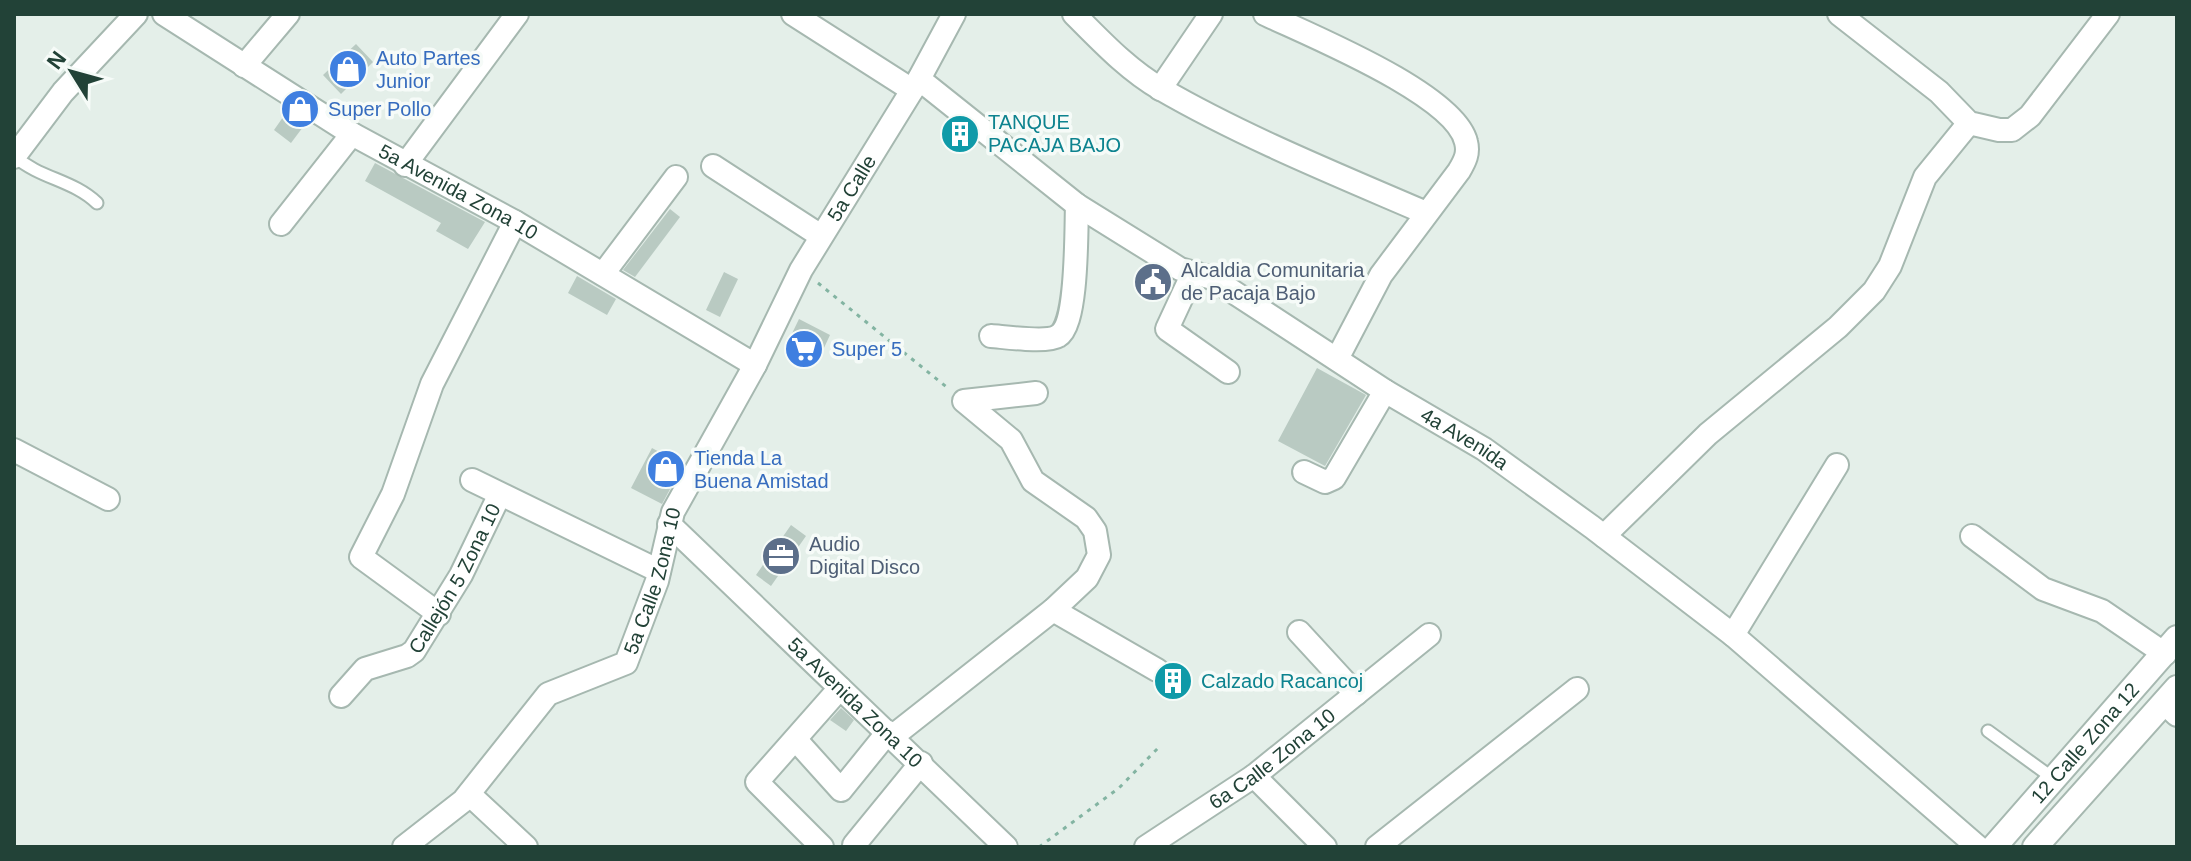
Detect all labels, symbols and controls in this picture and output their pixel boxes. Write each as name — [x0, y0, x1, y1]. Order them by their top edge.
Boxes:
north arrow — [32, 32, 112, 112]
text: N — [42, 46, 71, 74]
place label: Auto Partes Junior — [376, 47, 481, 92]
shop icon: Auto Partes Junior — [327, 48, 369, 90]
shop icon: Super Pollo — [279, 88, 321, 130]
place label: Super Pollo — [328, 98, 431, 120]
place label: TANQUE PACAJA BAJO — [988, 111, 1121, 156]
building icon: TANQUE PACAJA BAJO — [939, 113, 981, 155]
street label: 5a Avenida Zona 10 — [375, 140, 542, 244]
street label: 5a Calle — [823, 151, 880, 225]
place label: Alcaldia Comunitaria de Pacaja Bajo — [1181, 259, 1365, 304]
public building icon: Alcaldia Comunitaria de Pacaja Bajo — [1132, 261, 1174, 303]
supermarket icon: Super 5 — [783, 328, 825, 370]
place label: Super 5 — [832, 338, 902, 360]
street label: 4a Avenida — [1417, 403, 1513, 474]
place label: Tienda La Buena Amistad — [694, 447, 829, 492]
shop icon: Tienda La Buena Amistad — [645, 448, 687, 490]
street label: Callejón 5 Zona 10 — [404, 500, 505, 657]
street label: 5a Calle Zona 10 — [619, 505, 685, 657]
place label: Audio Digital Disco — [809, 533, 920, 578]
office icon: Audio Digital Disco — [760, 535, 802, 577]
street label: 5a Avenida Zona 10 — [784, 633, 927, 772]
building icon: Calzado Racancoj — [1152, 660, 1194, 702]
place label: Calzado Racancoj — [1201, 670, 1363, 692]
street label: 12 Calle Zona 12 — [2026, 679, 2143, 808]
street label: 6a Calle Zona 10 — [1205, 704, 1340, 813]

